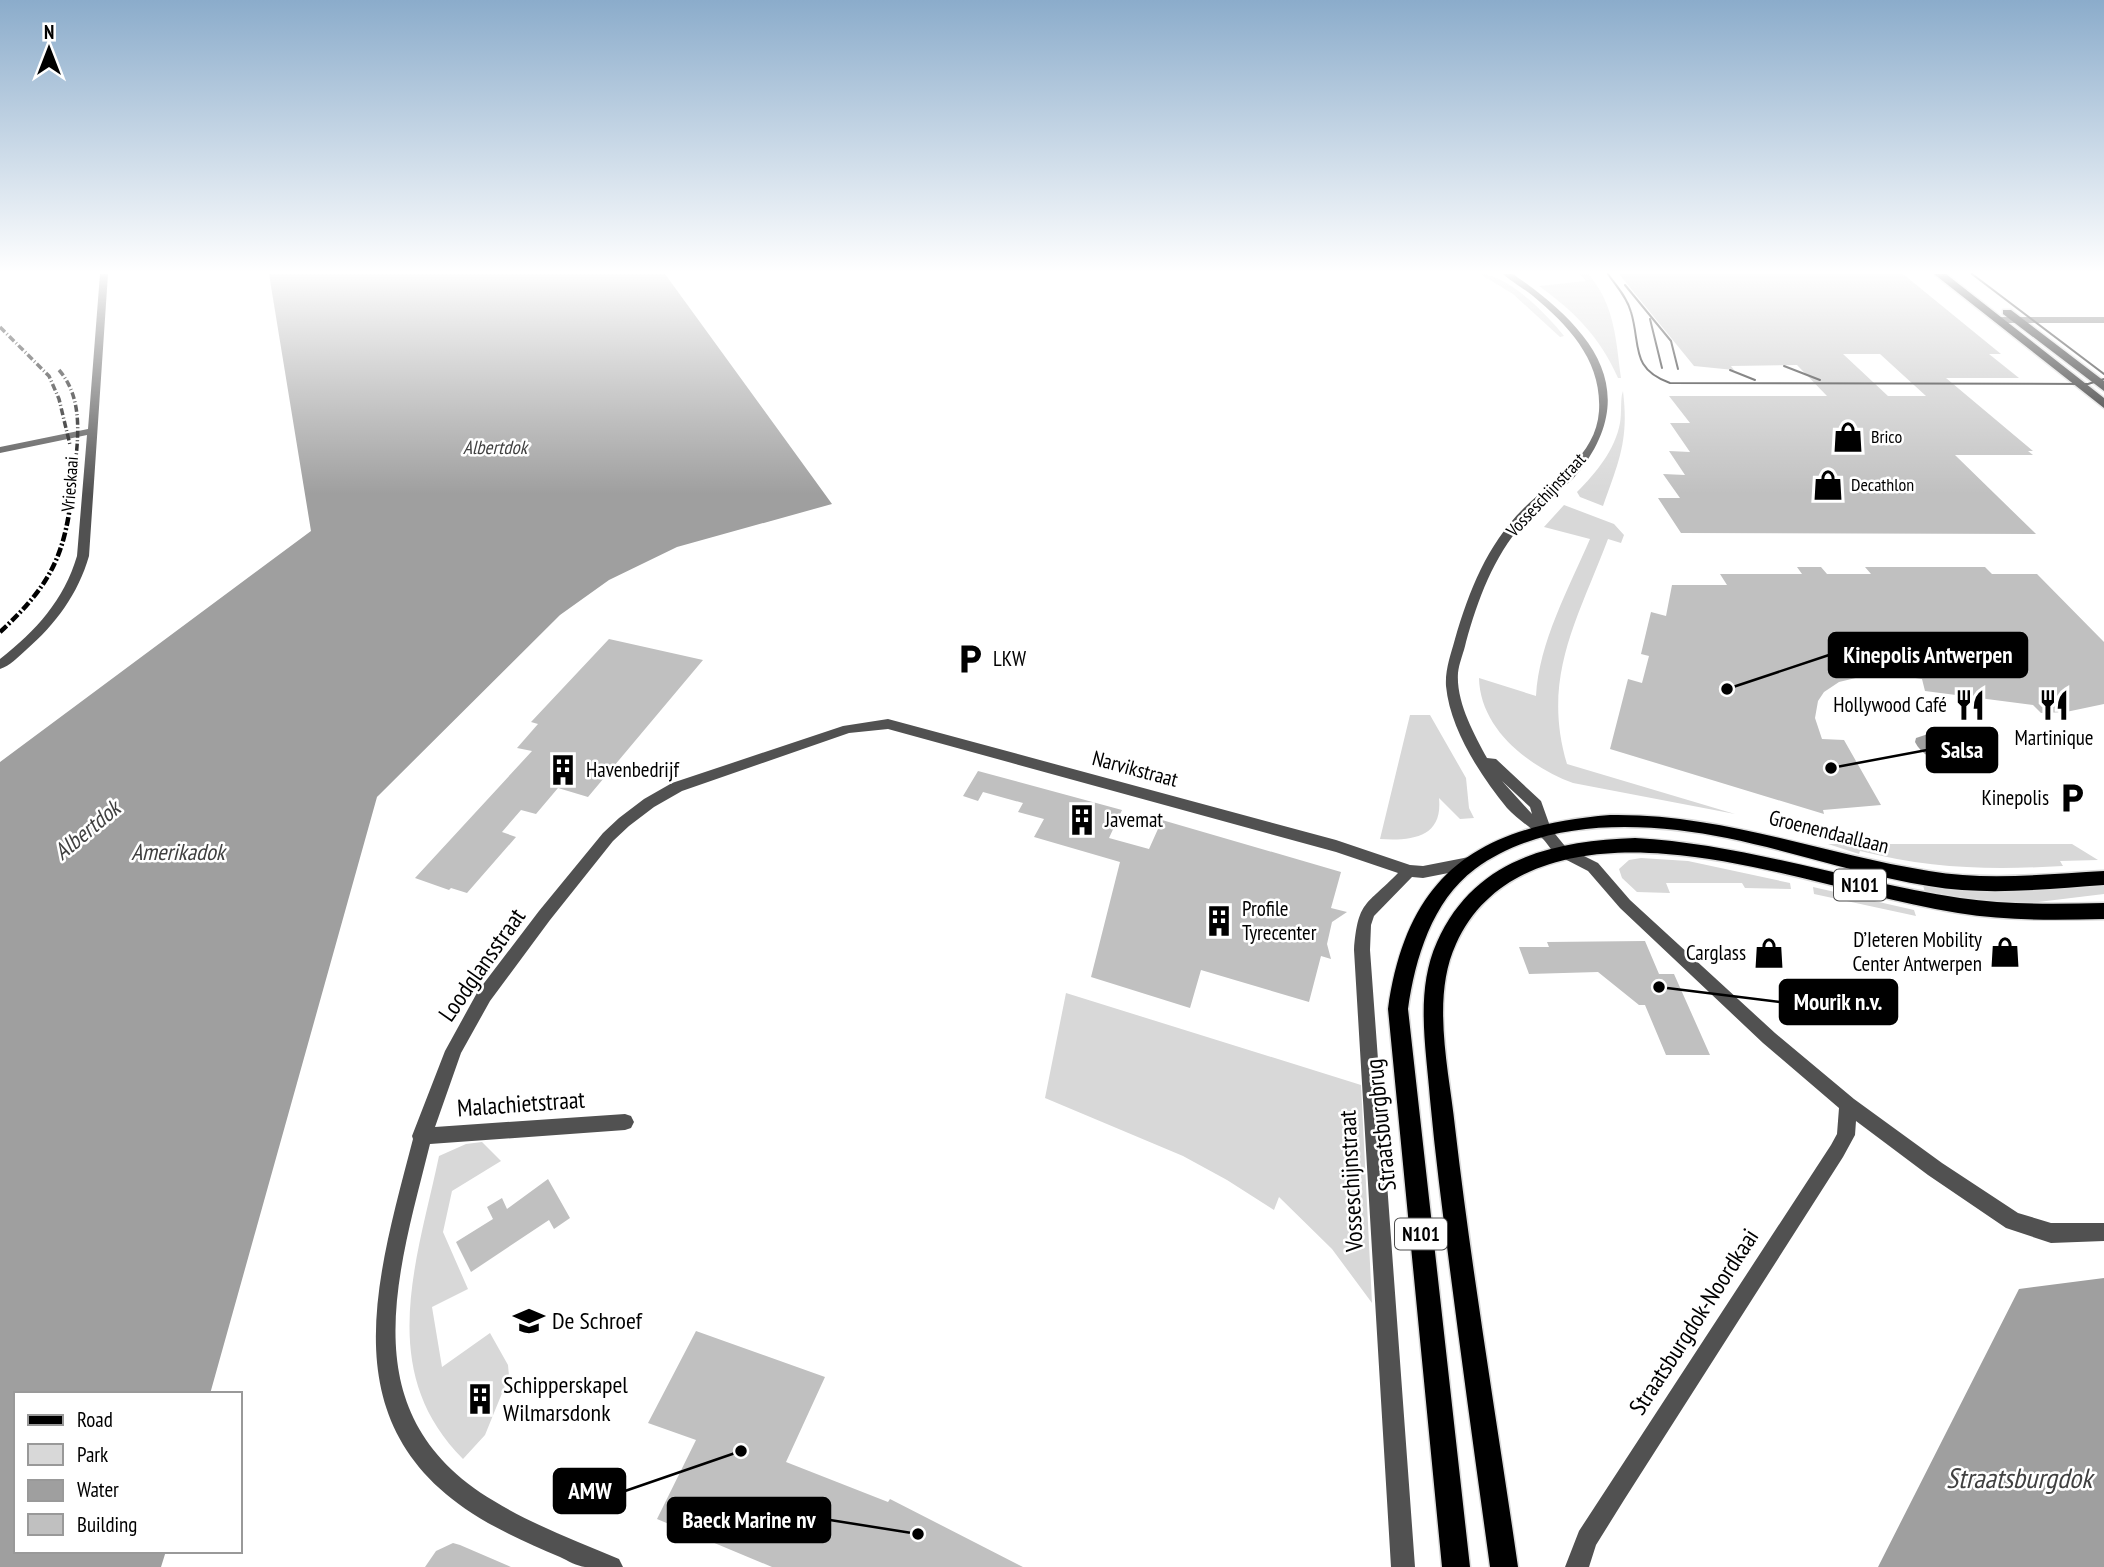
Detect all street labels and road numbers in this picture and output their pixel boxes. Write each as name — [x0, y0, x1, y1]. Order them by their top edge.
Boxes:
street label: Vosseschijnstraat — [1500, 448, 1590, 542]
street label: Vrieskaai — [56, 456, 83, 513]
street label: Narvikstraat — [1089, 744, 1181, 793]
street label: Groenendaallaan — [1766, 804, 1892, 859]
road number: N101 — [1834, 870, 1886, 900]
street label: Loodglansstraat — [431, 902, 532, 1027]
street label: Straatsburgbrug — [1358, 1057, 1403, 1193]
street label: Malachietstraat — [456, 1084, 586, 1123]
street label: Vosseschijnstraat — [1331, 1109, 1370, 1254]
road number: N101 — [1395, 1218, 1447, 1250]
street label: Straatsburgdok-Noordkaai — [1622, 1223, 1765, 1421]

